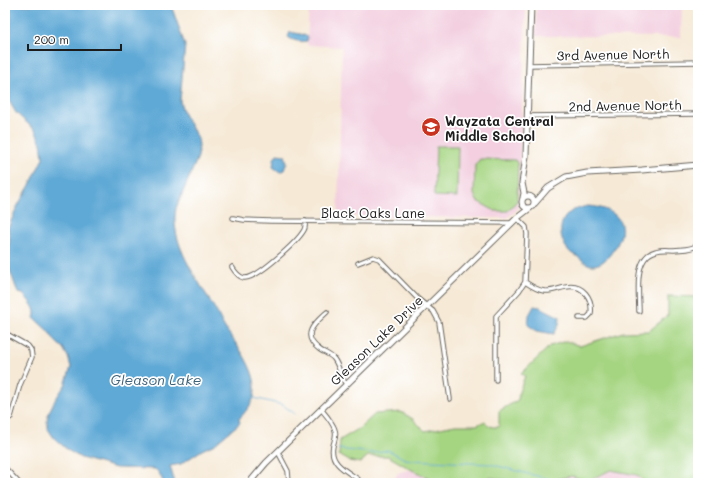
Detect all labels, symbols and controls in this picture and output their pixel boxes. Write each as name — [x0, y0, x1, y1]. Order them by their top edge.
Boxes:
scale bar — [28, 26, 121, 52]
text: 200 m — [34, 31, 69, 47]
street label: 3rd Avenue North — [557, 45, 669, 63]
street label: 2nd Avenue North — [568, 96, 682, 114]
place label: Wayzata Central Middle School — [445, 112, 554, 144]
school or university icon: Wayzata Central Middle School — [420, 116, 442, 138]
street label: Black Oaks Lane — [321, 204, 425, 221]
street label: Gleason Lake Drive — [326, 291, 426, 389]
water label: Gleason Lake — [111, 370, 201, 389]

